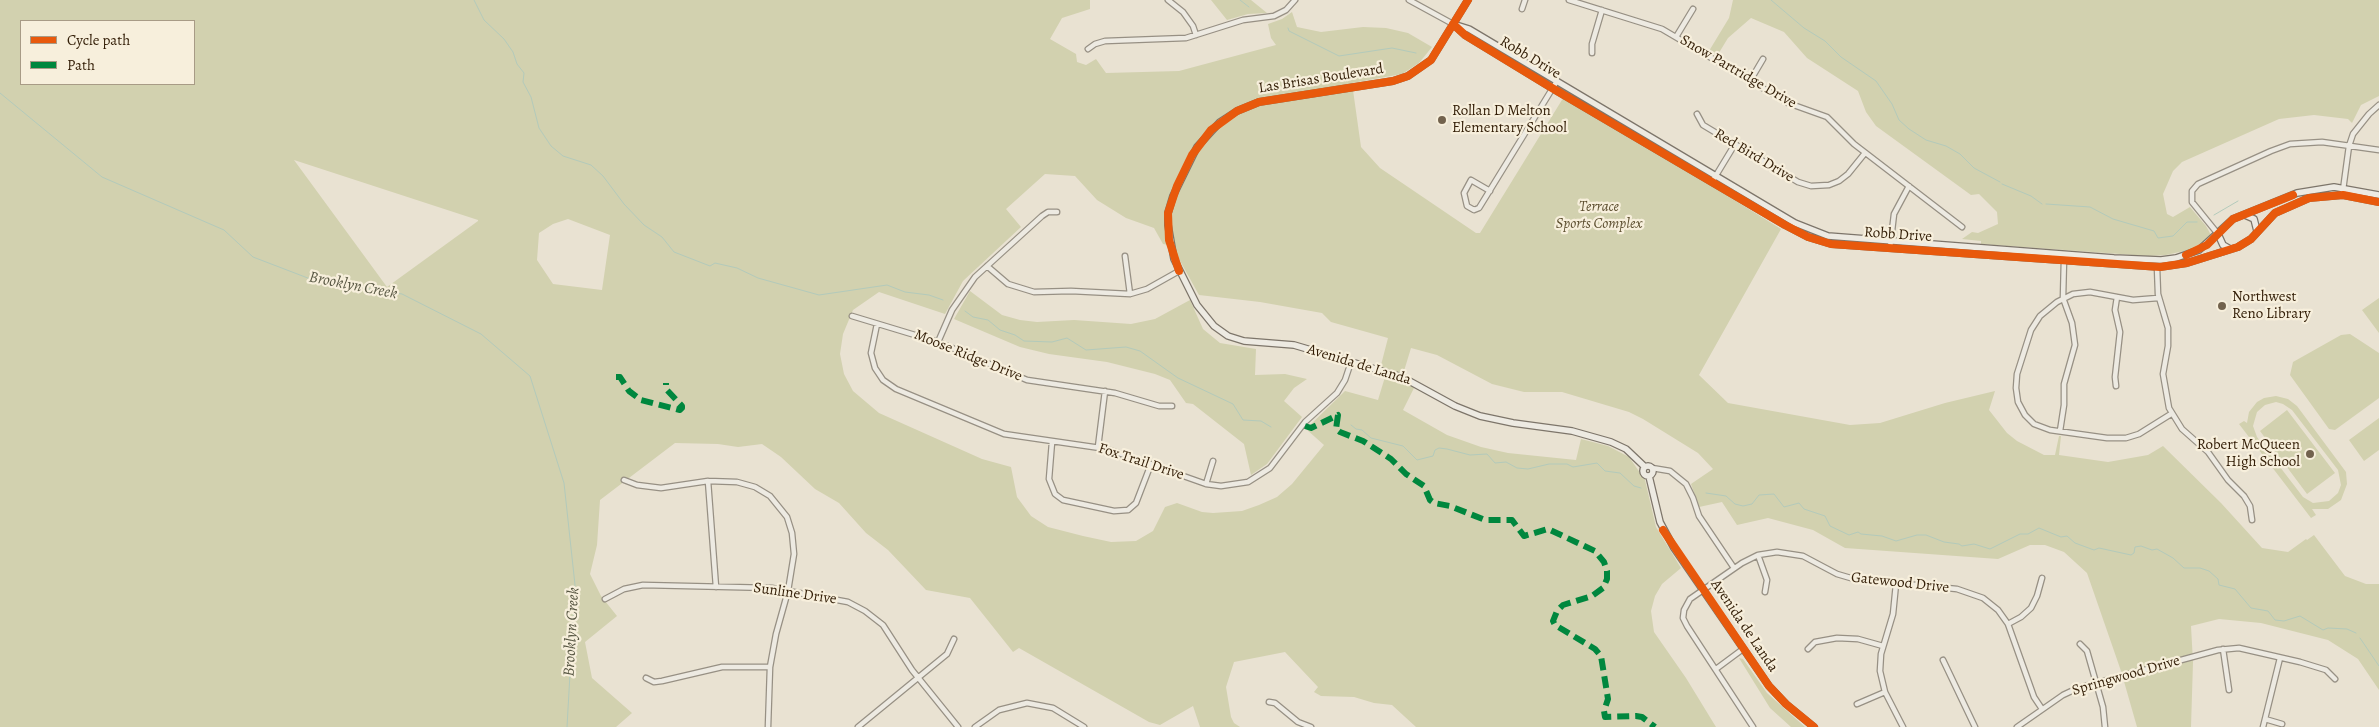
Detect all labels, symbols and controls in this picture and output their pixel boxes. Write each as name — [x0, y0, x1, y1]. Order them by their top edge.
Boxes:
legend — [20, 20, 195, 85]
text: Cycle path — [67, 30, 130, 50]
street label: Snow Partridge Drive — [1677, 31, 1799, 113]
street label: Robb Drive — [1496, 33, 1564, 83]
text: Path — [67, 55, 95, 75]
street label: Las Brisas Boulevard — [1257, 60, 1385, 98]
place label: Rollan D Melton Elementary School — [1452, 102, 1567, 137]
marker: Rollan D Melton Elementary School — [1436, 114, 1448, 126]
street label: Red Bird Drive — [1711, 125, 1797, 187]
park label: Terrace Sports Complex — [1556, 198, 1642, 233]
street label: Robb Drive — [1863, 224, 1933, 246]
water label: Brooklyn Creek — [307, 268, 399, 304]
place label: Northwest Reno Library — [2232, 288, 2311, 323]
marker: Northwest Reno Library — [2216, 300, 2228, 312]
street label: Moose Ridge Drive — [911, 326, 1025, 386]
street label: Avenida de Landa — [1305, 341, 1413, 389]
place label: Robert McQueen High School — [2197, 436, 2300, 471]
street label: Fox Trail Drive — [1096, 440, 1186, 484]
marker: Robert McQueen High School — [2304, 448, 2316, 460]
street label: Gatewood Drive — [1850, 569, 1950, 597]
street label: Avenida de Landa — [1706, 576, 1782, 676]
street label: Sunline Drive — [752, 579, 838, 609]
water label: Brooklyn Creek — [560, 587, 584, 677]
street label: Springwood Drive — [2070, 652, 2182, 700]

